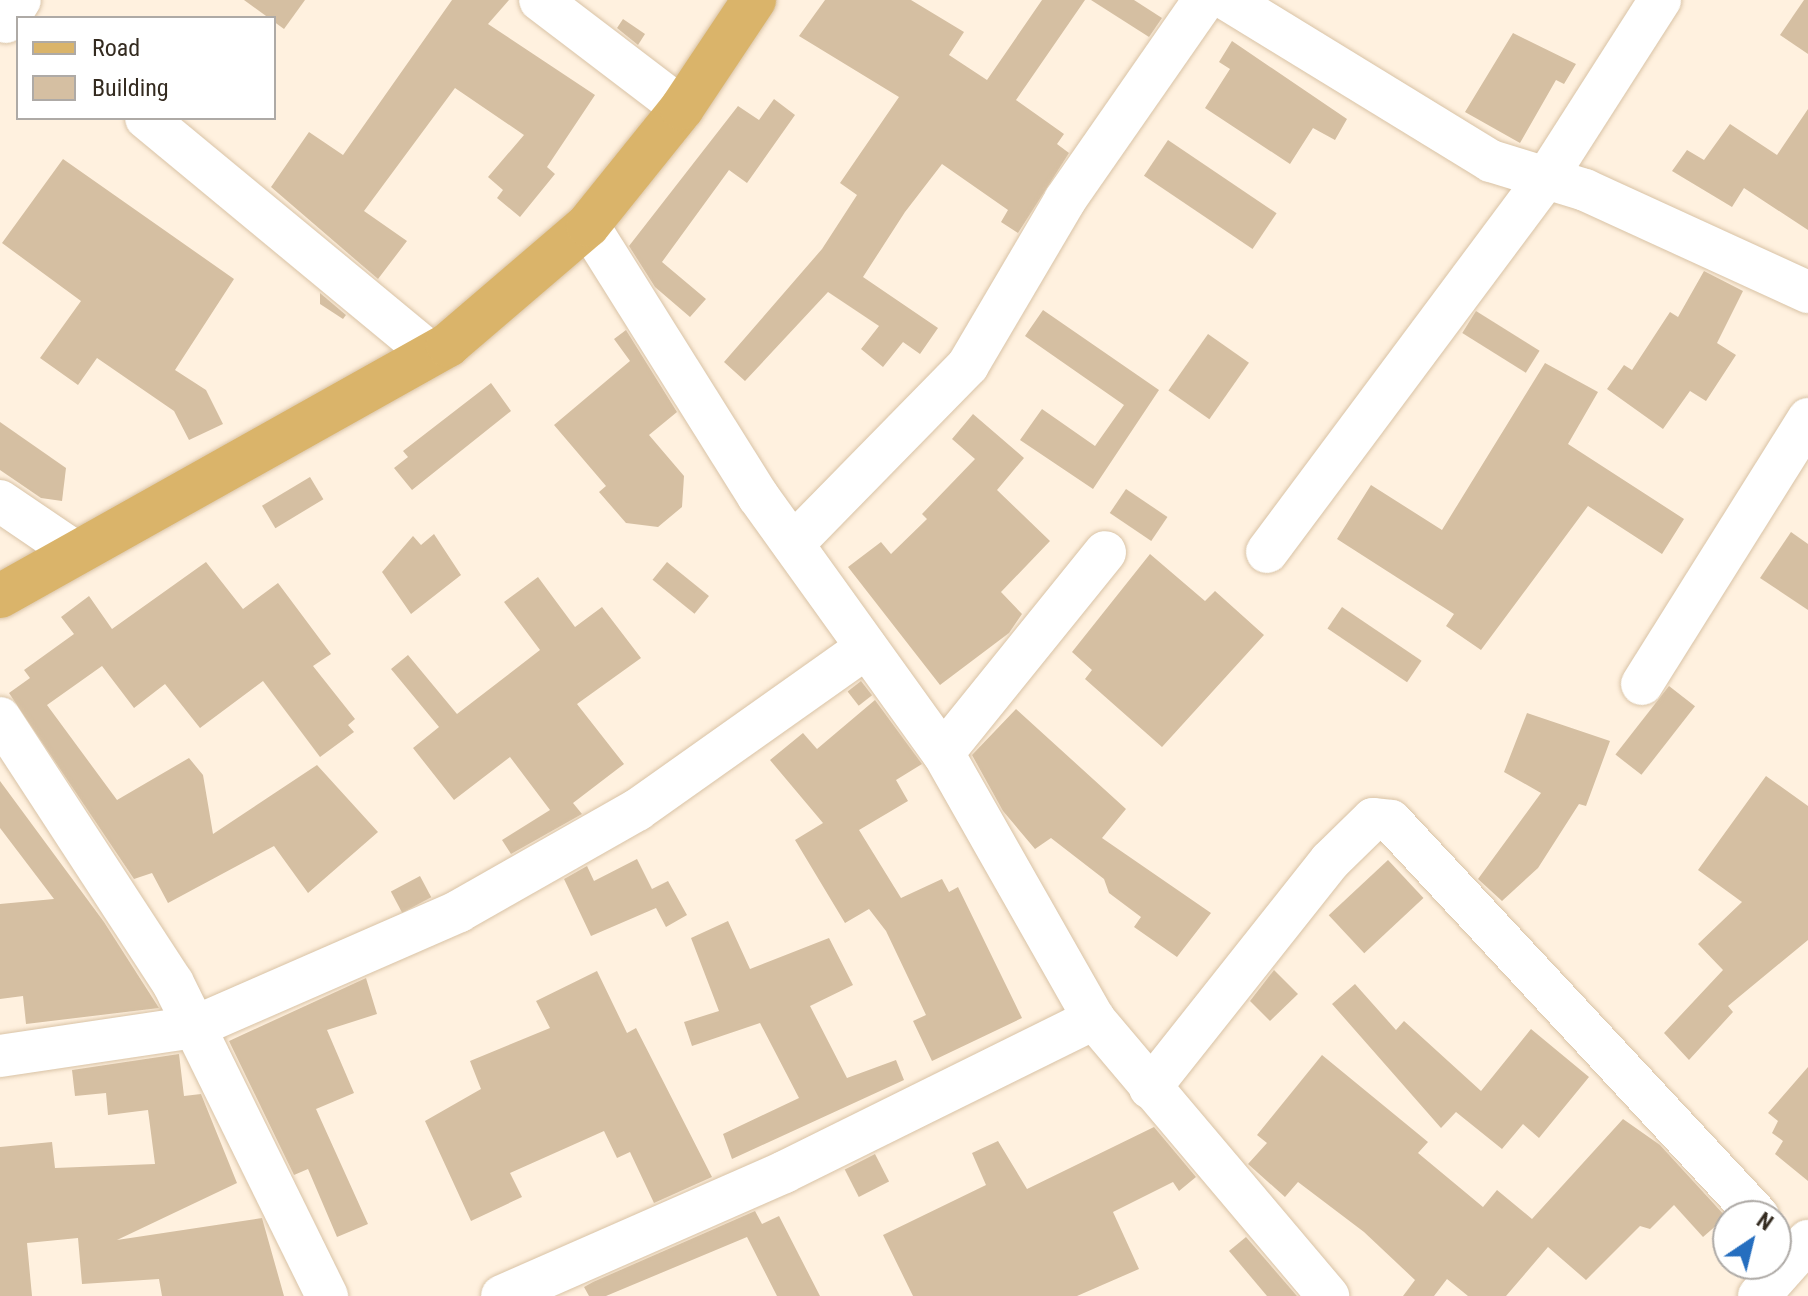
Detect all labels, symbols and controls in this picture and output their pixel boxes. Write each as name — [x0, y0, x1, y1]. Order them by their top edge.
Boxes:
legend — [16, 16, 276, 120]
text: Road — [92, 34, 140, 62]
text: Building — [92, 74, 169, 102]
north arrow — [1712, 1200, 1792, 1280]
text: N — [1752, 1207, 1778, 1236]

